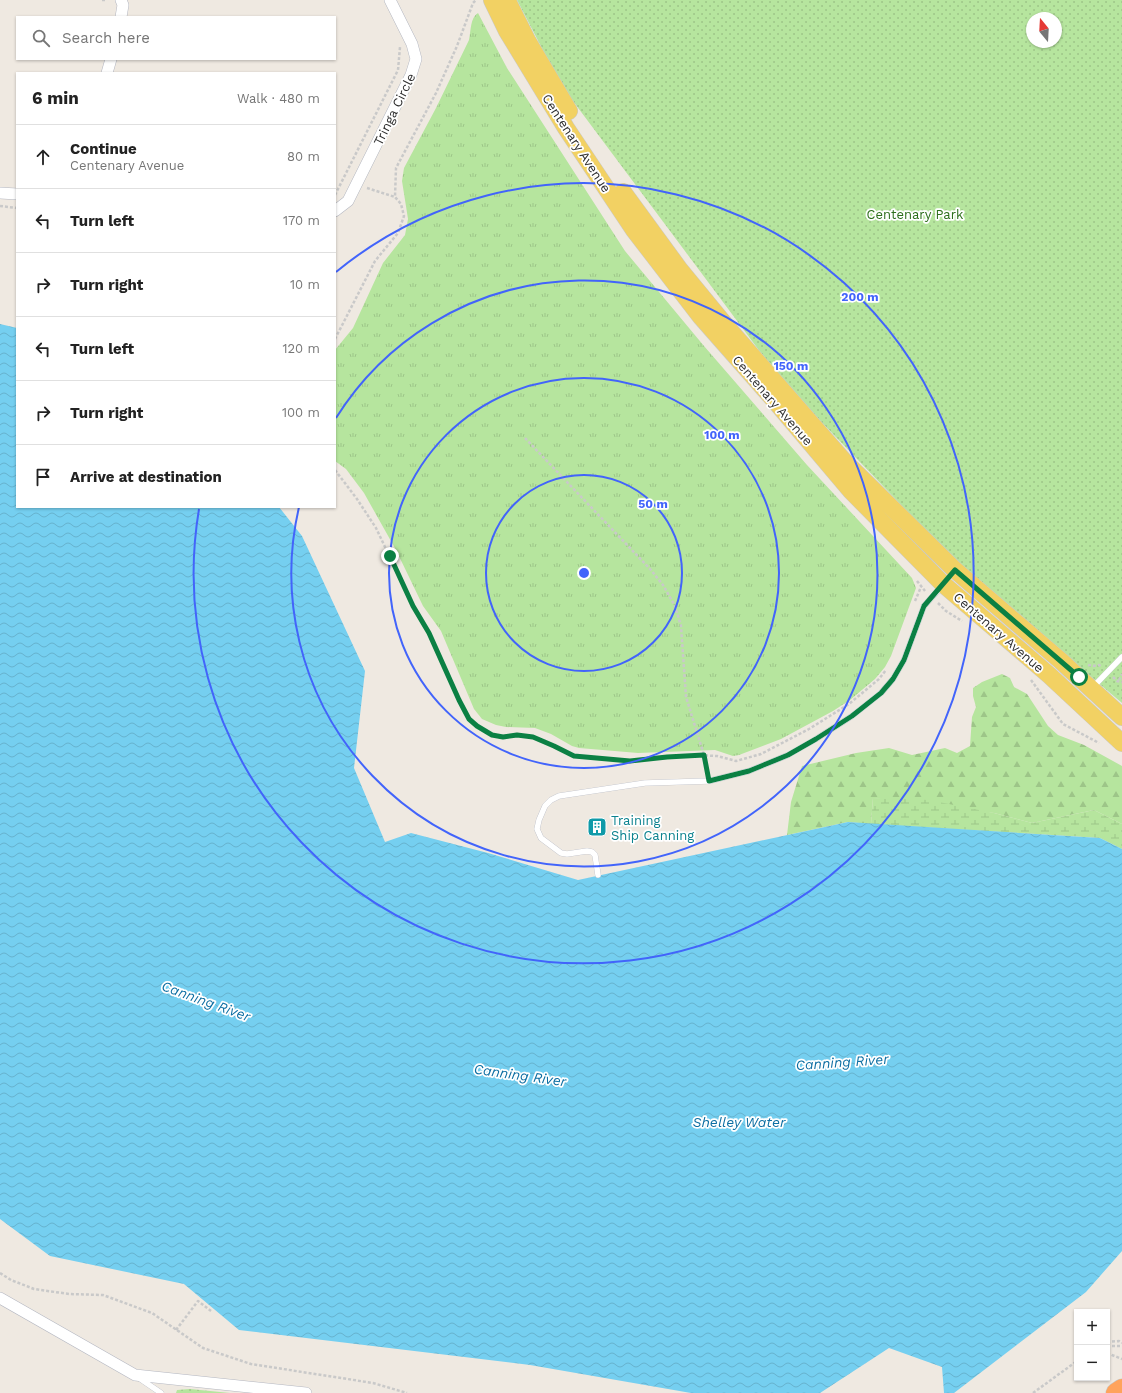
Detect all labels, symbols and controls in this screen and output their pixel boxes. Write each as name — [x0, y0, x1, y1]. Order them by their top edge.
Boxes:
north arrow — [1026, 12, 1062, 48]
search box — [16, 16, 336, 60]
icon: search — [30, 27, 52, 49]
text: Search here — [62, 29, 150, 47]
street label: Tringa Circle — [371, 71, 418, 148]
text: 6 min — [32, 88, 79, 108]
text: Walk · 480 m — [237, 91, 320, 106]
street label: Centenary Avenue — [539, 91, 614, 195]
text: Continue — [70, 140, 137, 158]
icon: ahead — [32, 146, 54, 168]
text: 80 m — [287, 149, 320, 164]
text: Centenary Avenue — [70, 158, 184, 173]
park label: Centenary Park — [867, 207, 964, 222]
icon: left — [32, 210, 54, 232]
text: Turn left — [70, 212, 134, 230]
text: 170 m — [283, 213, 320, 228]
icon: right — [32, 274, 54, 296]
text: Turn right — [70, 276, 143, 294]
text: 10 m — [290, 277, 320, 292]
text: 200 m — [841, 290, 879, 304]
icon: left — [32, 338, 54, 360]
text: Turn left — [70, 340, 134, 358]
text: 120 m — [282, 341, 320, 356]
street label: Centenary Avenue — [729, 352, 816, 448]
text: 150 m — [774, 359, 808, 373]
icon: right — [32, 402, 54, 424]
text: Turn right — [70, 404, 143, 422]
text: 100 m — [282, 405, 320, 420]
text: 100 m — [704, 428, 740, 442]
icon: arrive — [32, 466, 54, 488]
text: Arrive at destination — [70, 468, 222, 486]
text: 50 m — [638, 497, 668, 511]
route end — [381, 547, 399, 565]
centre of rings — [577, 566, 591, 580]
street label: Centenary Avenue — [951, 589, 1047, 676]
route start — [1070, 668, 1088, 686]
place label: Training Ship Canning — [611, 813, 694, 843]
building icon: Training Ship Canning — [586, 816, 608, 838]
water label: Canning River — [159, 978, 253, 1025]
water label: Canning River — [795, 1051, 890, 1073]
water label: Canning River — [473, 1061, 568, 1089]
water label: Shelley Water — [693, 1114, 786, 1130]
map controls — [1074, 1309, 1110, 1381]
button: + — [1074, 1309, 1110, 1345]
button: − — [1074, 1345, 1110, 1381]

